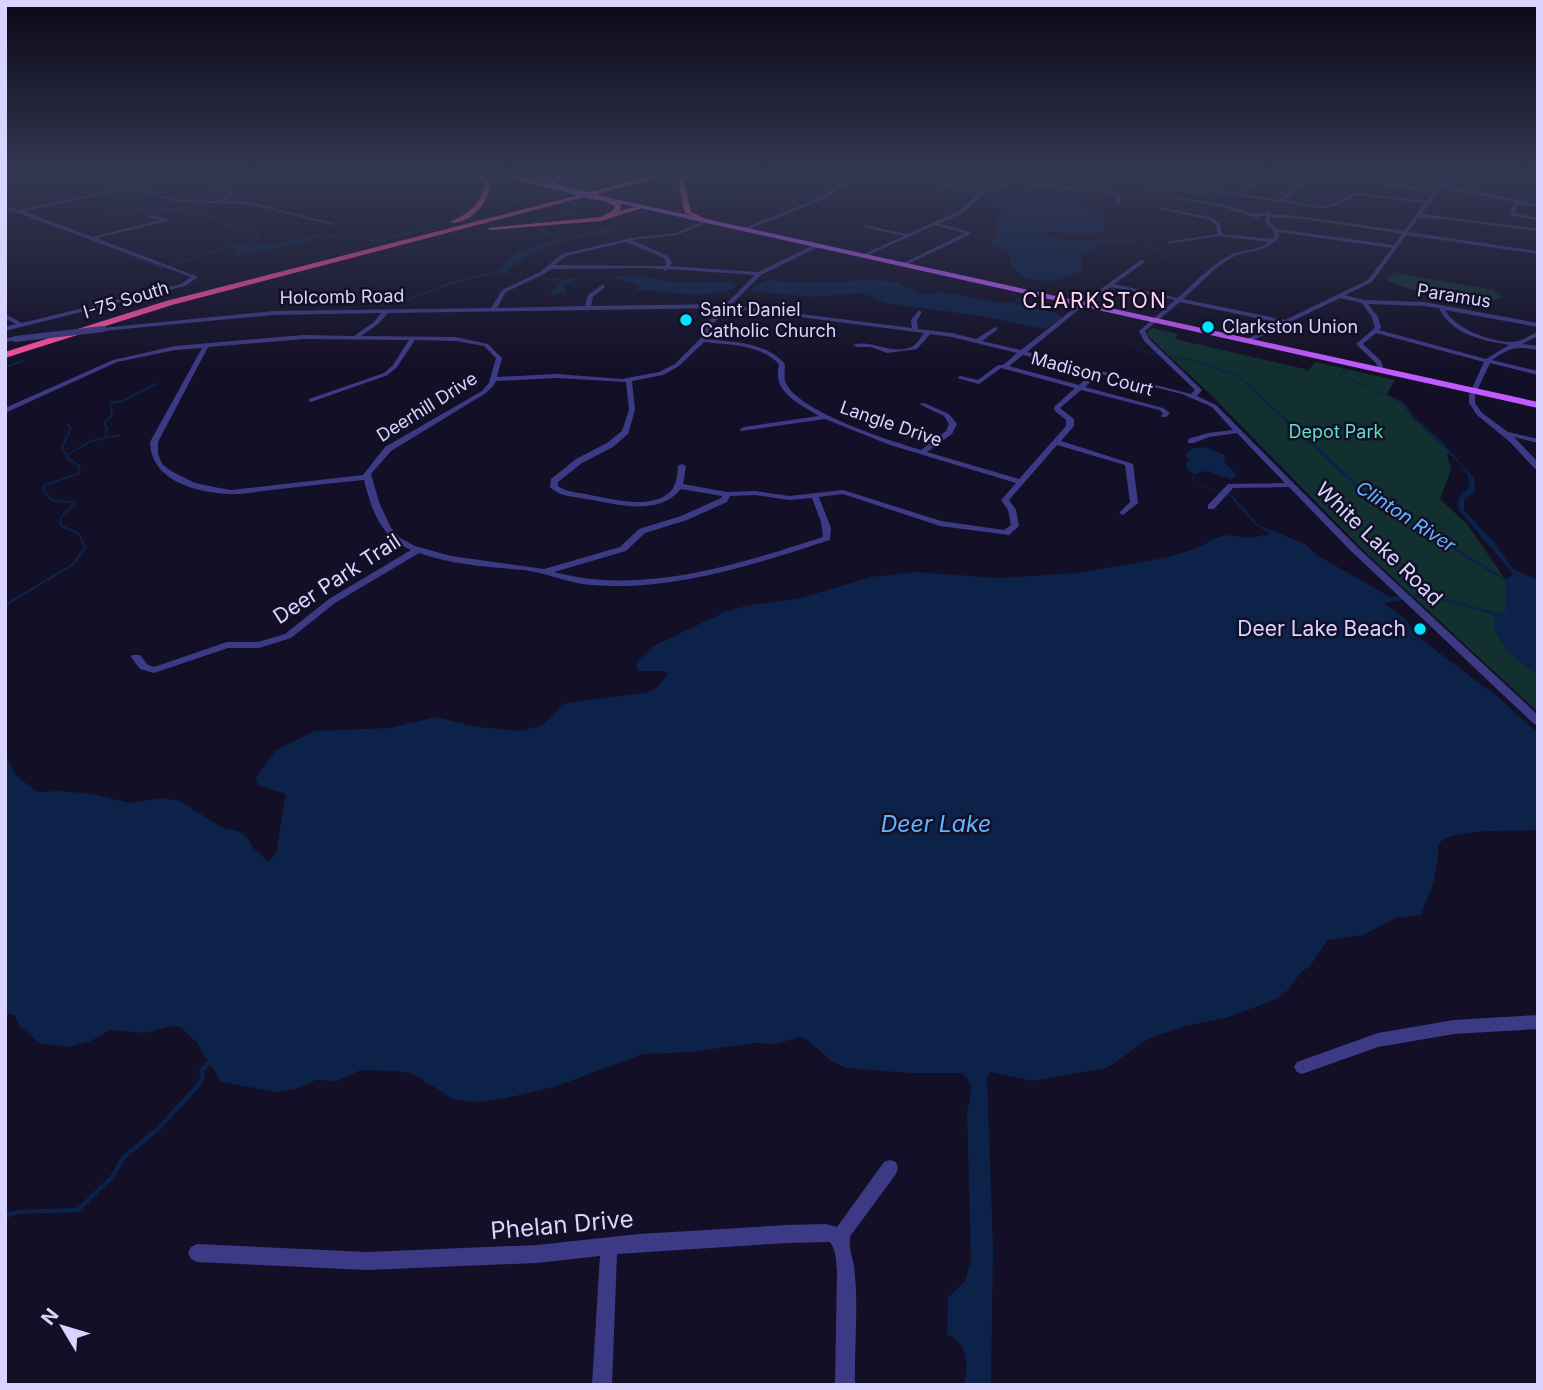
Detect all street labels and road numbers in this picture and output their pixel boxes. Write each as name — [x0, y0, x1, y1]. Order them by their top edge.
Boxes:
street label: I-75 South — [81, 277, 171, 322]
street label: Paramus — [1416, 279, 1492, 312]
street label: Holcomb Road — [279, 285, 405, 308]
street label: Madison Court — [1029, 347, 1155, 400]
street label: Deerhill Drive — [373, 367, 481, 446]
street label: Langle Drive — [837, 396, 945, 451]
street label: White Lake Road — [1311, 477, 1448, 610]
street label: Deer Park Trail — [268, 528, 405, 629]
street label: Phelan Drive — [489, 1204, 635, 1245]

